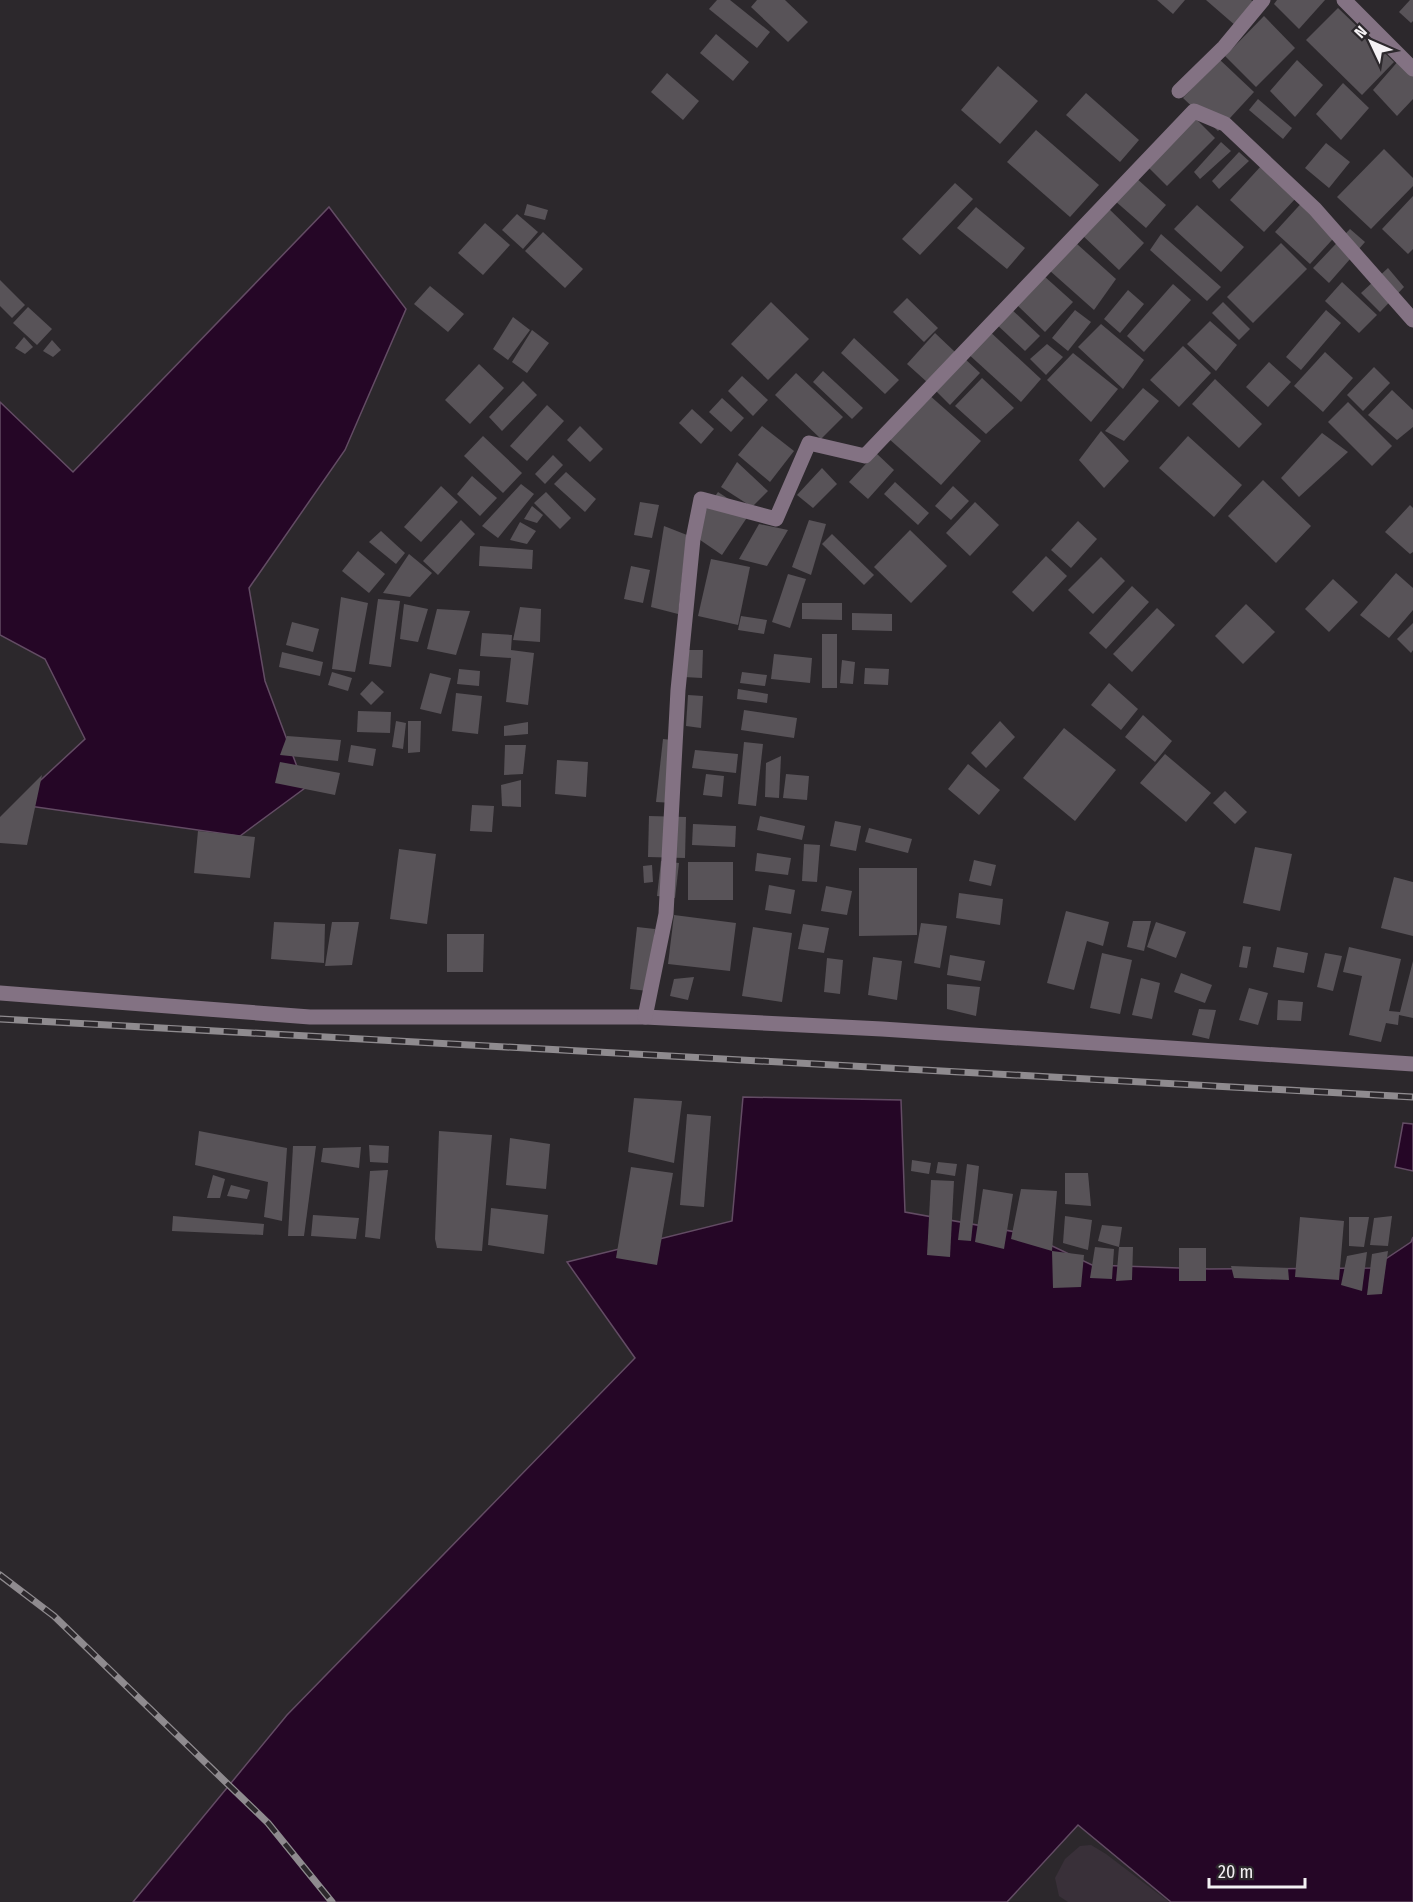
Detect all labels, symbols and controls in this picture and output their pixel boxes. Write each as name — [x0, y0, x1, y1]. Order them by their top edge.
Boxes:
north arrow — [1341, 12, 1401, 72]
text: N — [1350, 22, 1371, 42]
scale bar — [1209, 1851, 1305, 1889]
text: 20 m — [1218, 1861, 1253, 1883]

